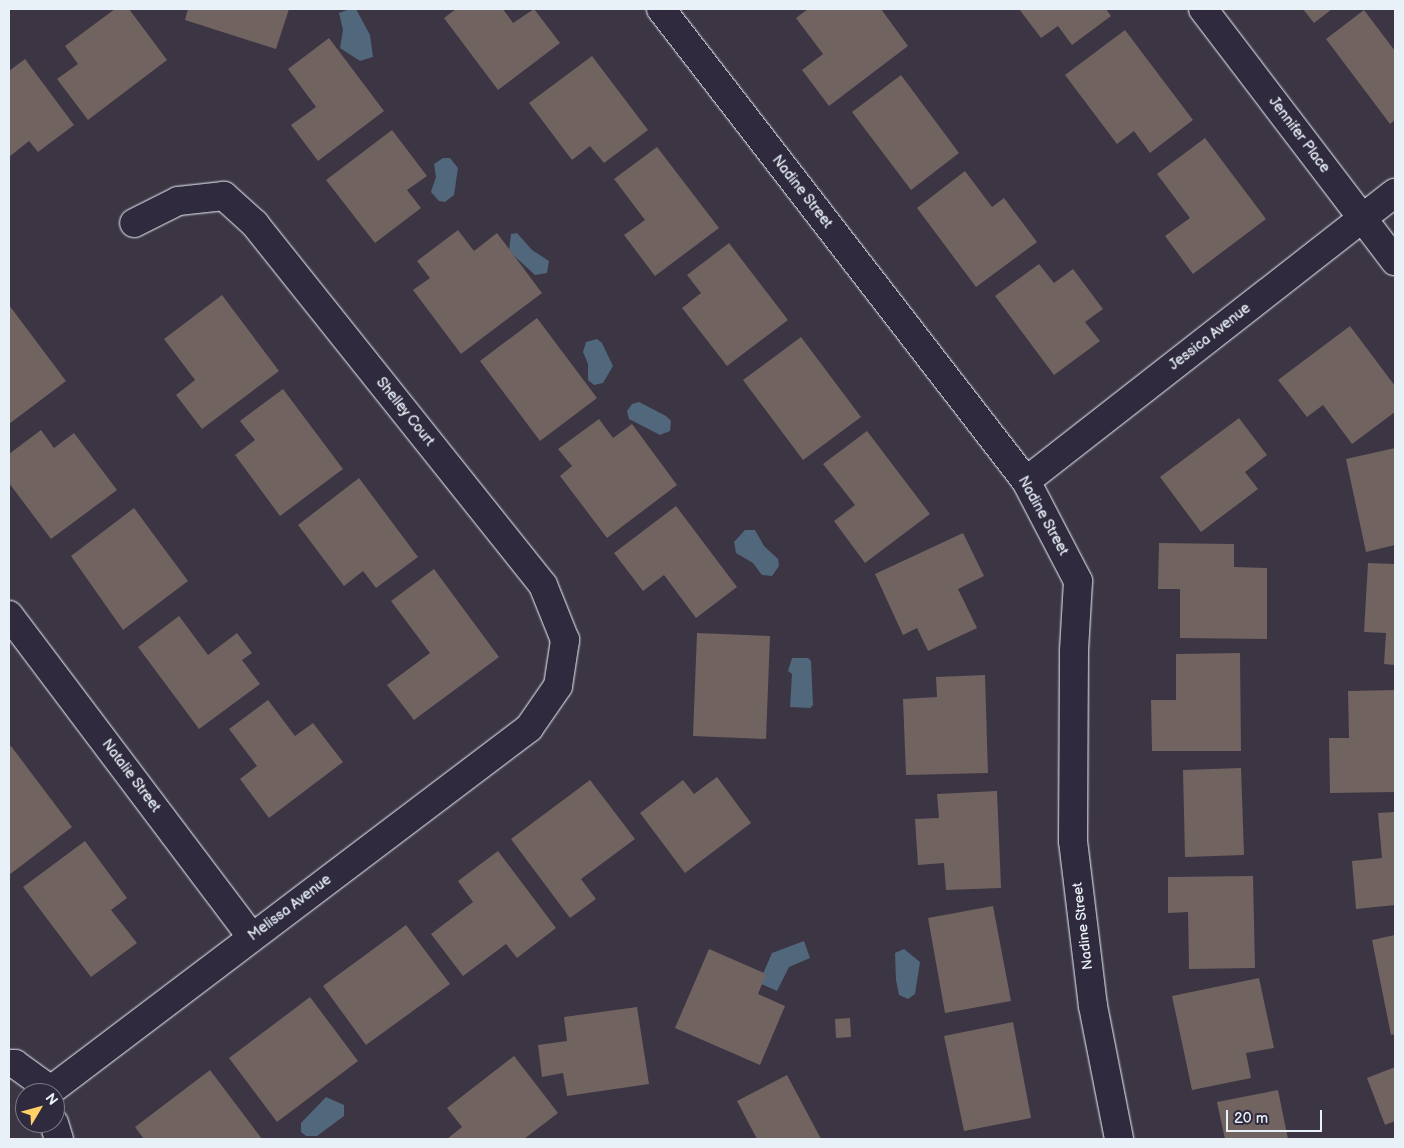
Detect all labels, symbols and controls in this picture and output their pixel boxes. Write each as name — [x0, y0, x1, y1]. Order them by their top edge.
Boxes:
street label: Jennifer Place — [1265, 94, 1333, 176]
street label: Nadine Street — [768, 152, 836, 232]
street label: Jessica Avenue — [1166, 300, 1254, 374]
street label: Shelley Court — [372, 374, 438, 450]
street label: Nadine Street — [1014, 473, 1072, 559]
street label: Natalie Street — [98, 736, 164, 816]
street label: Melissa Avenue — [245, 871, 335, 945]
street label: Nadine Street — [1069, 881, 1097, 971]
north arrow — [15, 1083, 65, 1133]
text: N — [42, 1090, 62, 1109]
scale bar — [1229, 1100, 1325, 1132]
text: 20 m — [1234, 1109, 1268, 1128]

